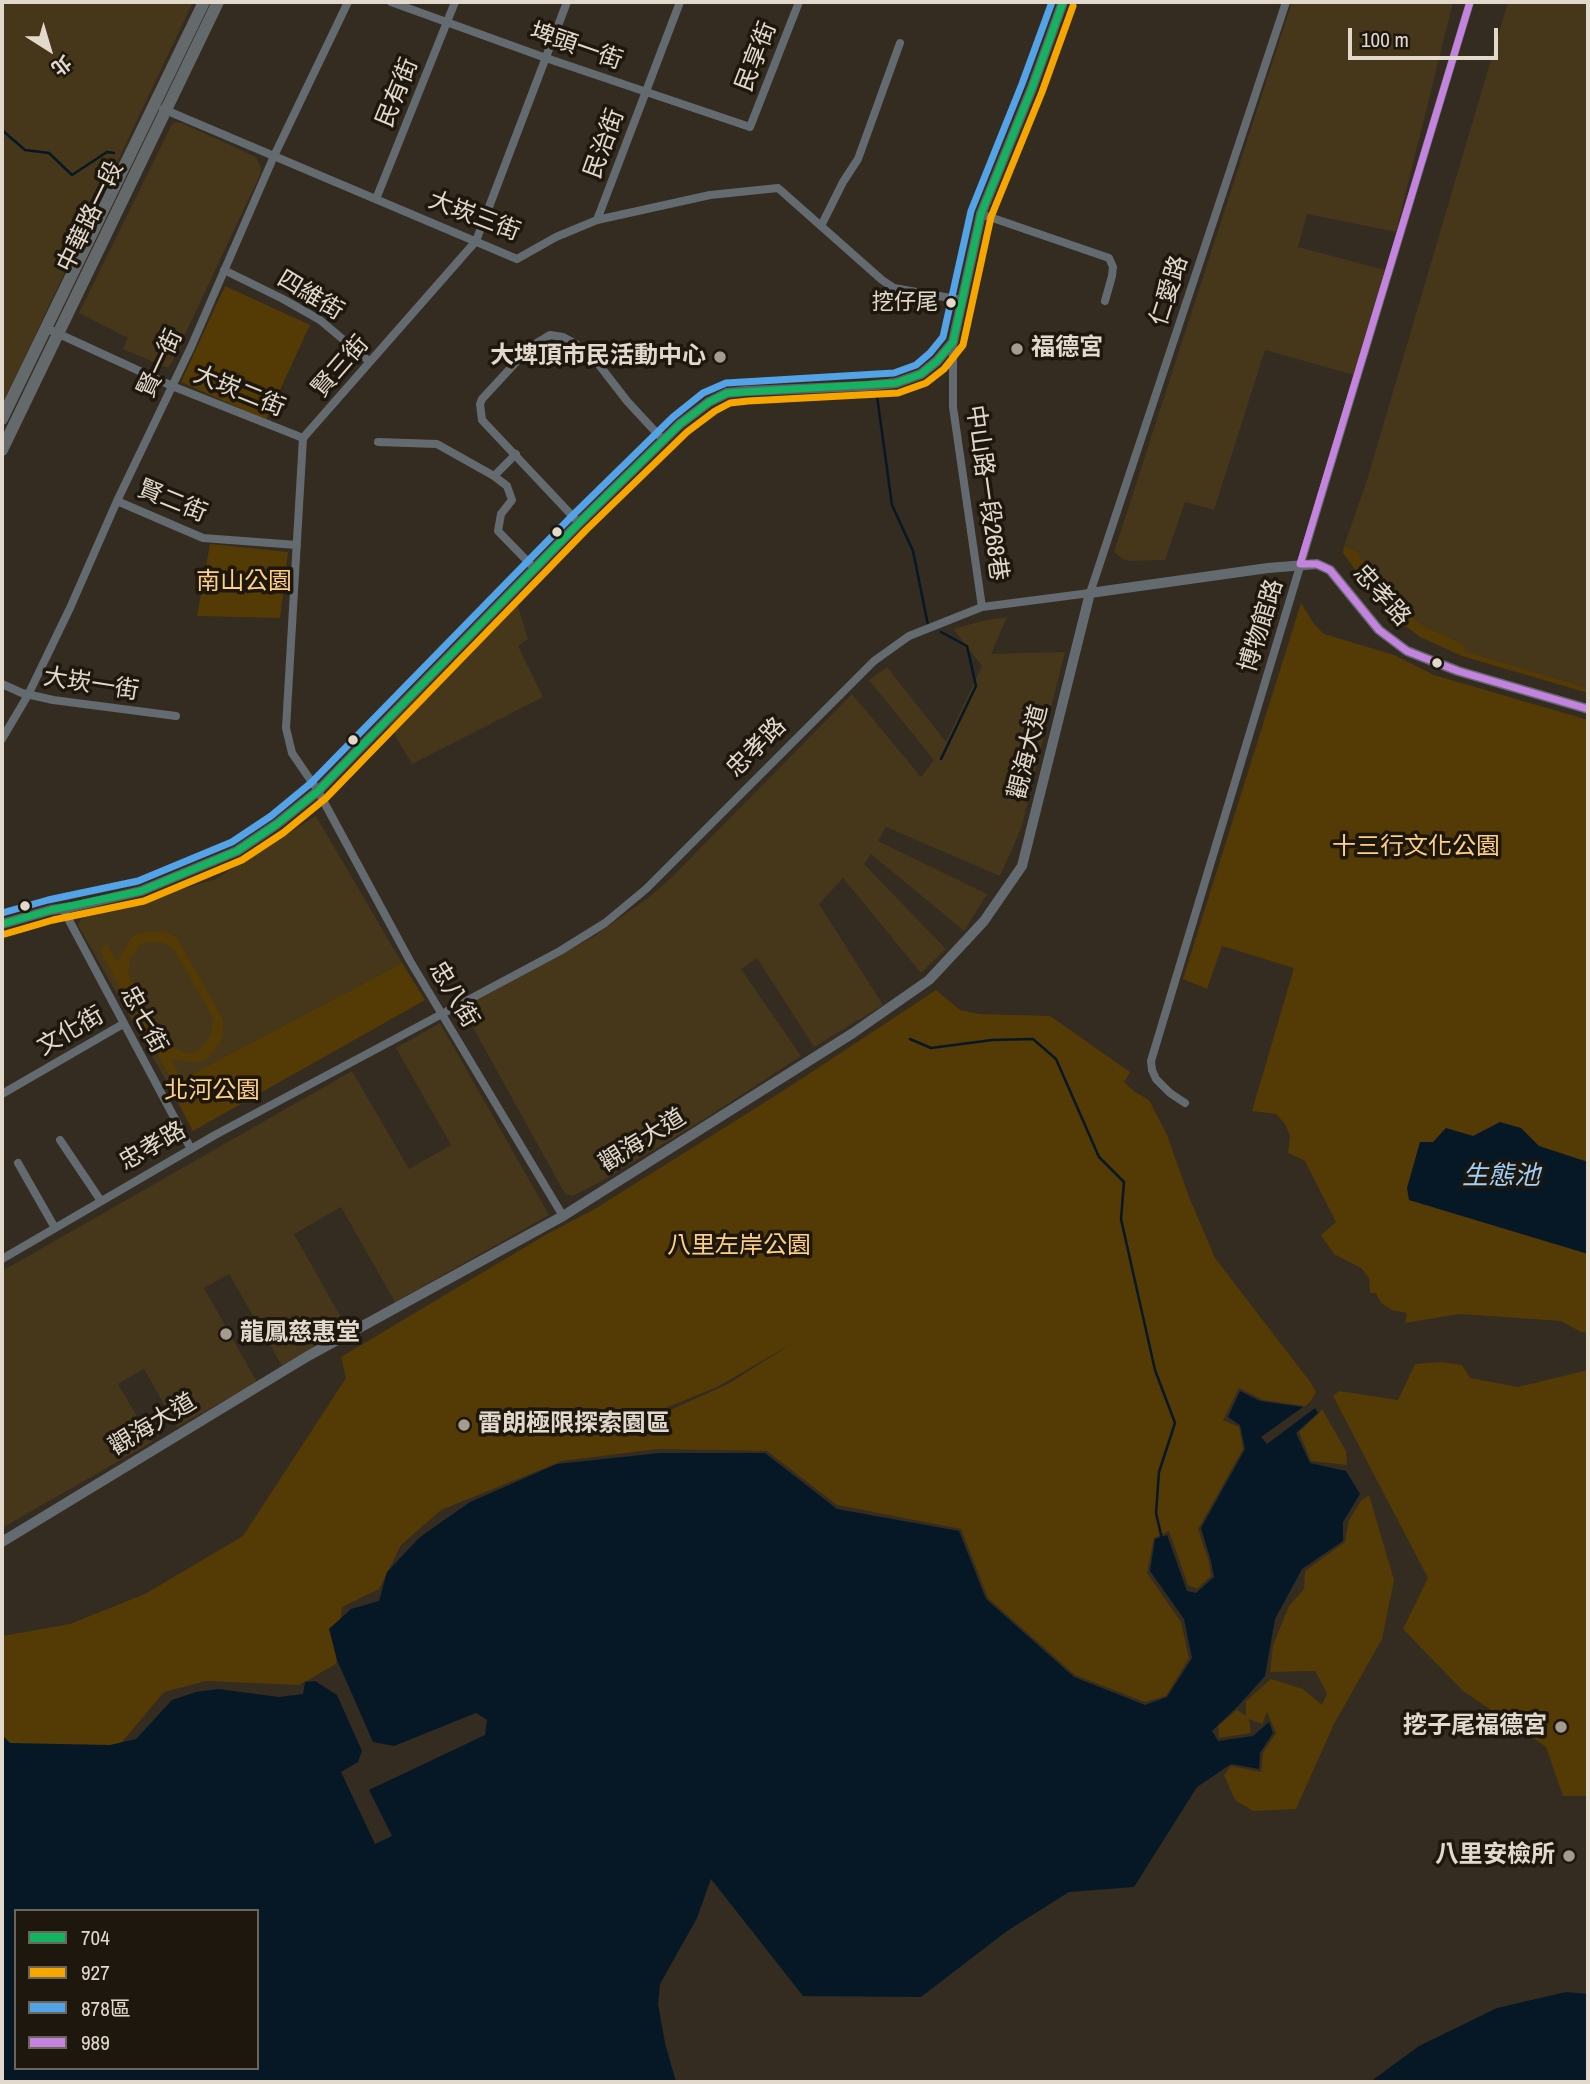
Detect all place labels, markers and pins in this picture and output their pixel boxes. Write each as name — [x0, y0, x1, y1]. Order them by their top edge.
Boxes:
place label: 挖仔尾 — [872, 290, 938, 316]
marker: 挖仔尾 — [944, 296, 958, 310]
place label: 福德宮 — [1031, 335, 1103, 363]
marker: 福德宮 — [1009, 341, 1025, 357]
place label: 大埤頂市民活動中心 — [490, 343, 706, 371]
marker: 大埤頂市民活動中心 — [712, 349, 728, 365]
unlabelled marker — [550, 525, 564, 539]
unlabelled marker — [1430, 656, 1444, 670]
unlabelled marker — [346, 733, 360, 747]
unlabelled marker — [18, 899, 32, 913]
place label: 龍鳳慈惠堂 — [240, 1320, 360, 1348]
marker: 龍鳳慈惠堂 — [218, 1326, 234, 1342]
place label: 雷朗極限探索園區 — [478, 1411, 670, 1439]
marker: 雷朗極限探索園區 — [456, 1417, 472, 1433]
place label: 挖子尾福德宮 — [1403, 1713, 1547, 1741]
marker: 挖子尾福德宮 — [1553, 1719, 1569, 1735]
place label: 八里安檢所 — [1435, 1842, 1555, 1870]
marker: 八里安檢所 — [1561, 1848, 1577, 1864]

